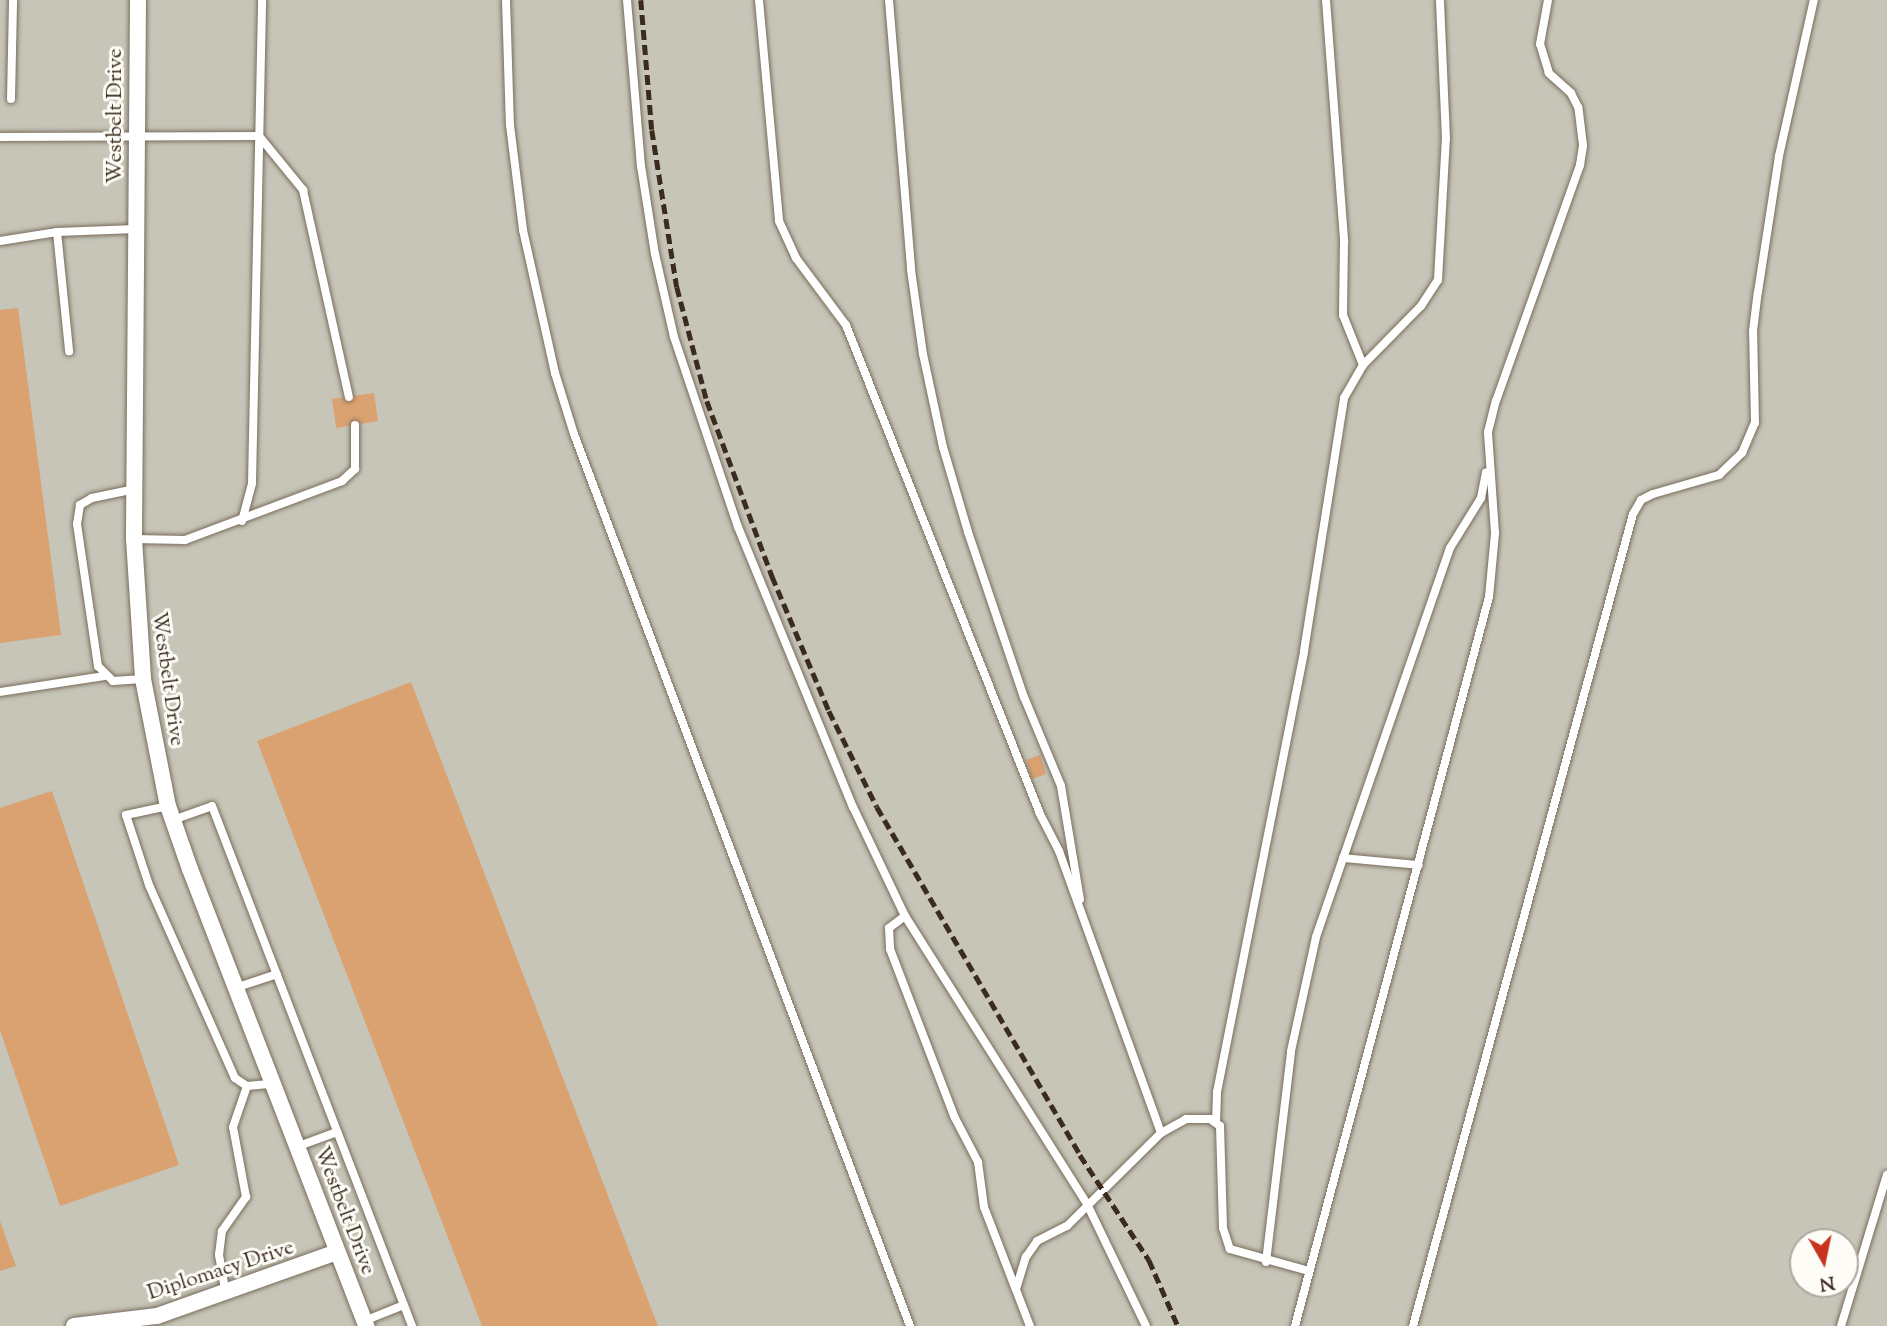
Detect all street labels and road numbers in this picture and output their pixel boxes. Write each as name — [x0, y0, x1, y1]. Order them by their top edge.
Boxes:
street label: Westbelt Drive — [103, 48, 129, 184]
street label: Westbelt Drive — [145, 610, 189, 748]
street label: Westbelt Drive — [308, 1143, 380, 1279]
street label: Diplomacy Drive — [145, 1235, 297, 1307]

